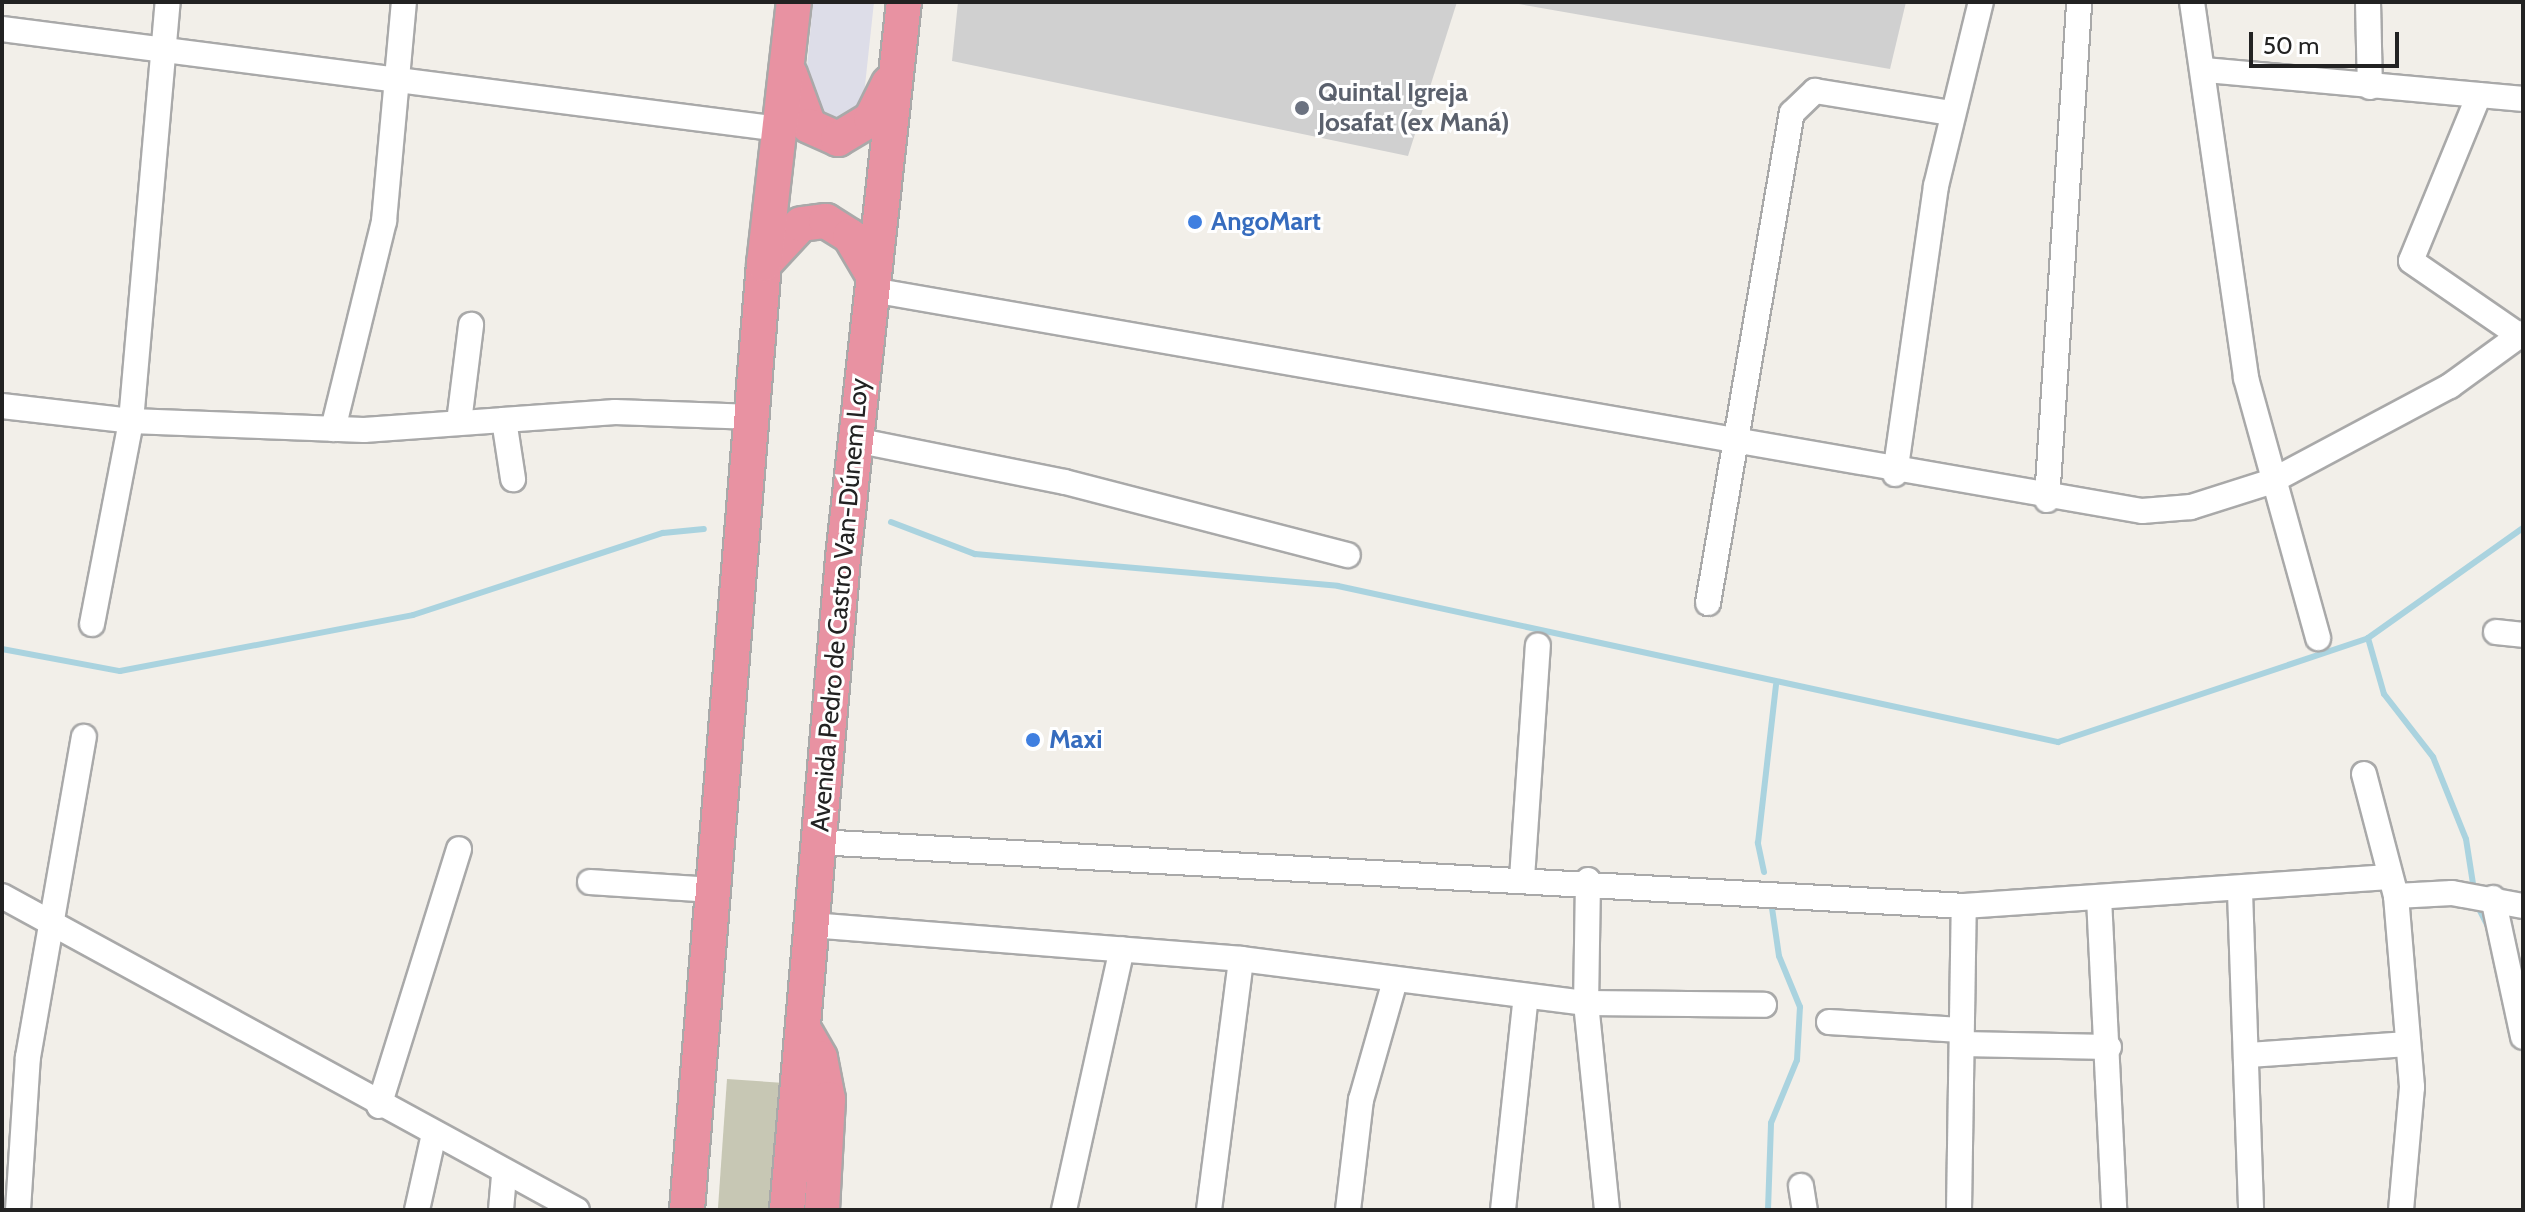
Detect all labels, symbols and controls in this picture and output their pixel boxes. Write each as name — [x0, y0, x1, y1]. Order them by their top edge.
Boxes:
scale bar — [2253, 16, 2403, 66]
text: 50 m — [2263, 31, 2319, 60]
place label: Quintal Igreja Josafat (ex Maná) — [1318, 77, 1510, 138]
marker: Quintal Igreja Josafat (ex Maná) — [1293, 99, 1311, 117]
place label: AngoMart — [1211, 206, 1321, 238]
marker: AngoMart — [1186, 213, 1204, 231]
street label: Avenida Pedro de Castro Van-Dúnem Loy — [805, 377, 875, 833]
place label: Maxi — [1049, 724, 1102, 756]
marker: Maxi — [1024, 731, 1042, 749]

